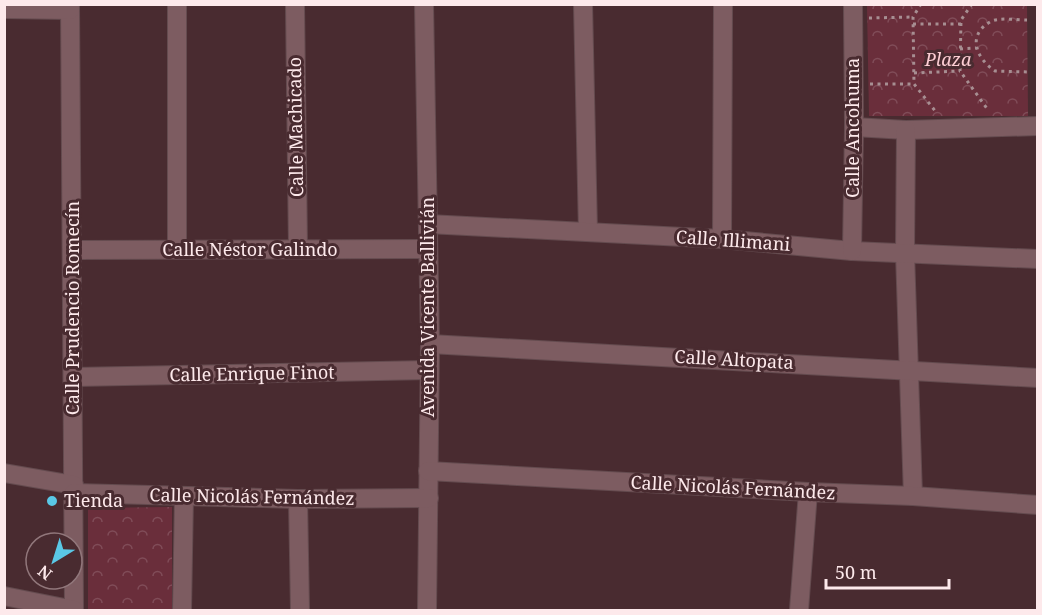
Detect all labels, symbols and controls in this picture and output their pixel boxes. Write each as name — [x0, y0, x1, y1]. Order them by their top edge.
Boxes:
park label: Plaza — [924, 47, 972, 71]
street label: Calle Machicado — [282, 57, 308, 197]
street label: Calle Ancohuma — [840, 58, 864, 198]
street label: Avenida Vicente Ballivián — [415, 196, 439, 417]
street label: Calle Prudencio Romecín — [60, 200, 84, 415]
street label: Calle Illimani — [675, 224, 791, 256]
street label: Calle Néstor Galindo — [162, 237, 338, 261]
street label: Calle Altopata — [674, 344, 794, 374]
street label: Calle Enrique Finot — [169, 360, 335, 386]
street label: Calle Nicolás Fernández — [630, 470, 836, 504]
street label: Calle Nicolás Fernández — [149, 482, 355, 510]
place label: Tienda — [64, 488, 123, 512]
marker: Tienda — [45, 494, 59, 508]
north arrow — [24, 531, 84, 591]
scale bar — [826, 552, 949, 590]
text: N — [33, 560, 57, 585]
text: 50 m — [835, 560, 877, 584]

